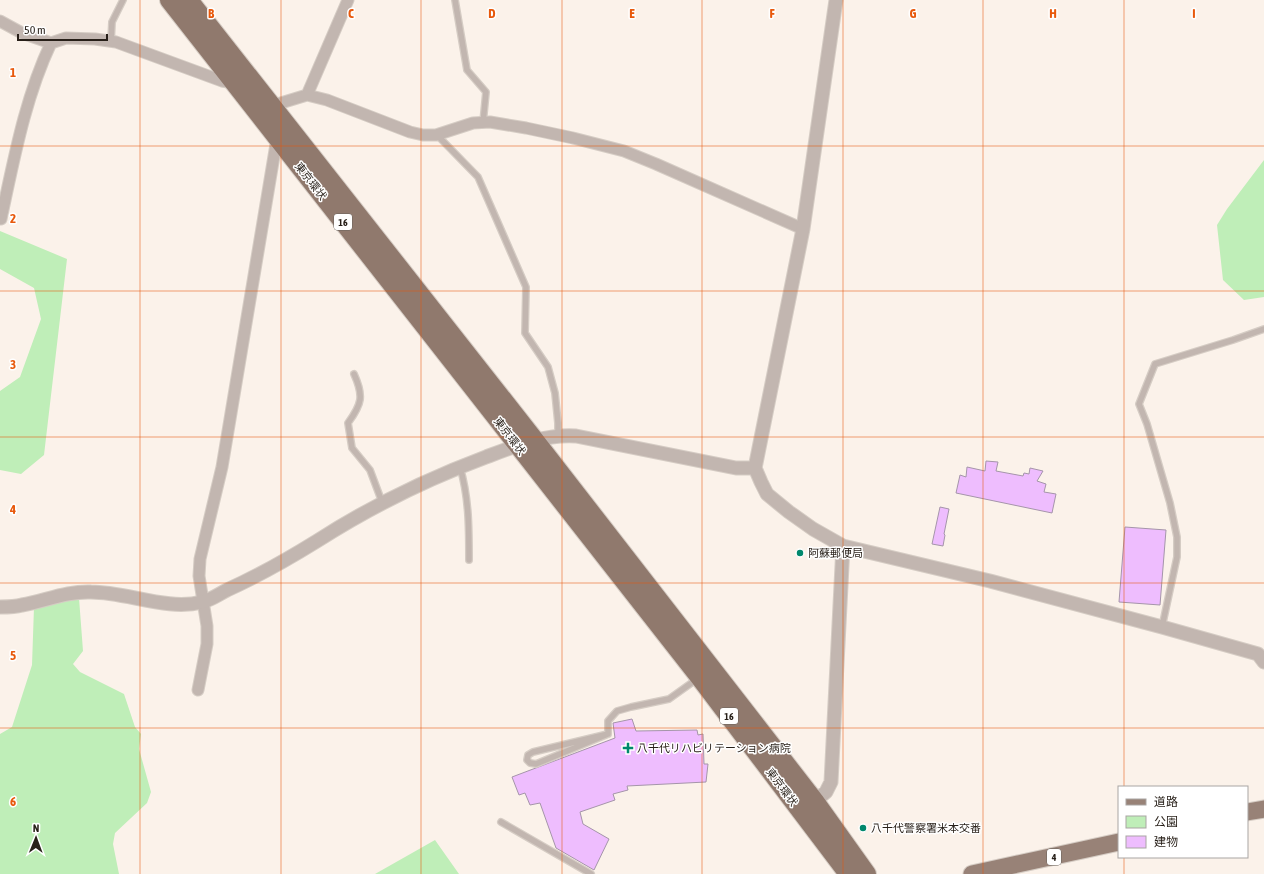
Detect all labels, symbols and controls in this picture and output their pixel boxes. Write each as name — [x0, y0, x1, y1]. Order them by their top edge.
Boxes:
text: B — [208, 6, 215, 21]
text: C — [348, 6, 354, 21]
text: D — [488, 6, 496, 21]
text: E — [629, 6, 635, 21]
text: F — [769, 6, 775, 21]
text: G — [910, 6, 917, 21]
text: H — [1049, 6, 1057, 21]
text: I — [1192, 6, 1196, 21]
scale bar — [18, 16, 107, 42]
text: 50 m — [24, 23, 46, 37]
text: 1 — [10, 65, 16, 80]
street label: 東京環状 — [293, 160, 330, 203]
text: 2 — [10, 211, 16, 226]
road number: 16 — [334, 214, 352, 230]
text: 3 — [10, 357, 16, 372]
street label: 東京環状 — [492, 415, 529, 458]
text: 4 — [9, 502, 16, 517]
place label: 阿蘇郵便局 — [808, 547, 863, 559]
marker: 阿蘇郵便局 — [795, 548, 805, 558]
text: 5 — [10, 648, 16, 663]
road number: 16 — [720, 708, 738, 724]
marker: 八千代リハビリテーション病院 — [622, 742, 634, 754]
place label: 八千代リハビリテーション病院 — [637, 742, 791, 754]
street label: 東京環状 — [764, 766, 801, 809]
legend — [1118, 786, 1248, 858]
text: 6 — [10, 794, 16, 809]
text: 道路 — [1154, 795, 1178, 809]
text: 公園 — [1154, 815, 1178, 829]
north arrow — [16, 818, 56, 858]
text: N — [33, 822, 40, 834]
place label: 八千代警察署米本交番 — [871, 822, 981, 834]
marker: 八千代警察署米本交番 — [858, 823, 868, 833]
text: 建物 — [1154, 835, 1178, 849]
road number: 4 — [1047, 849, 1061, 865]

